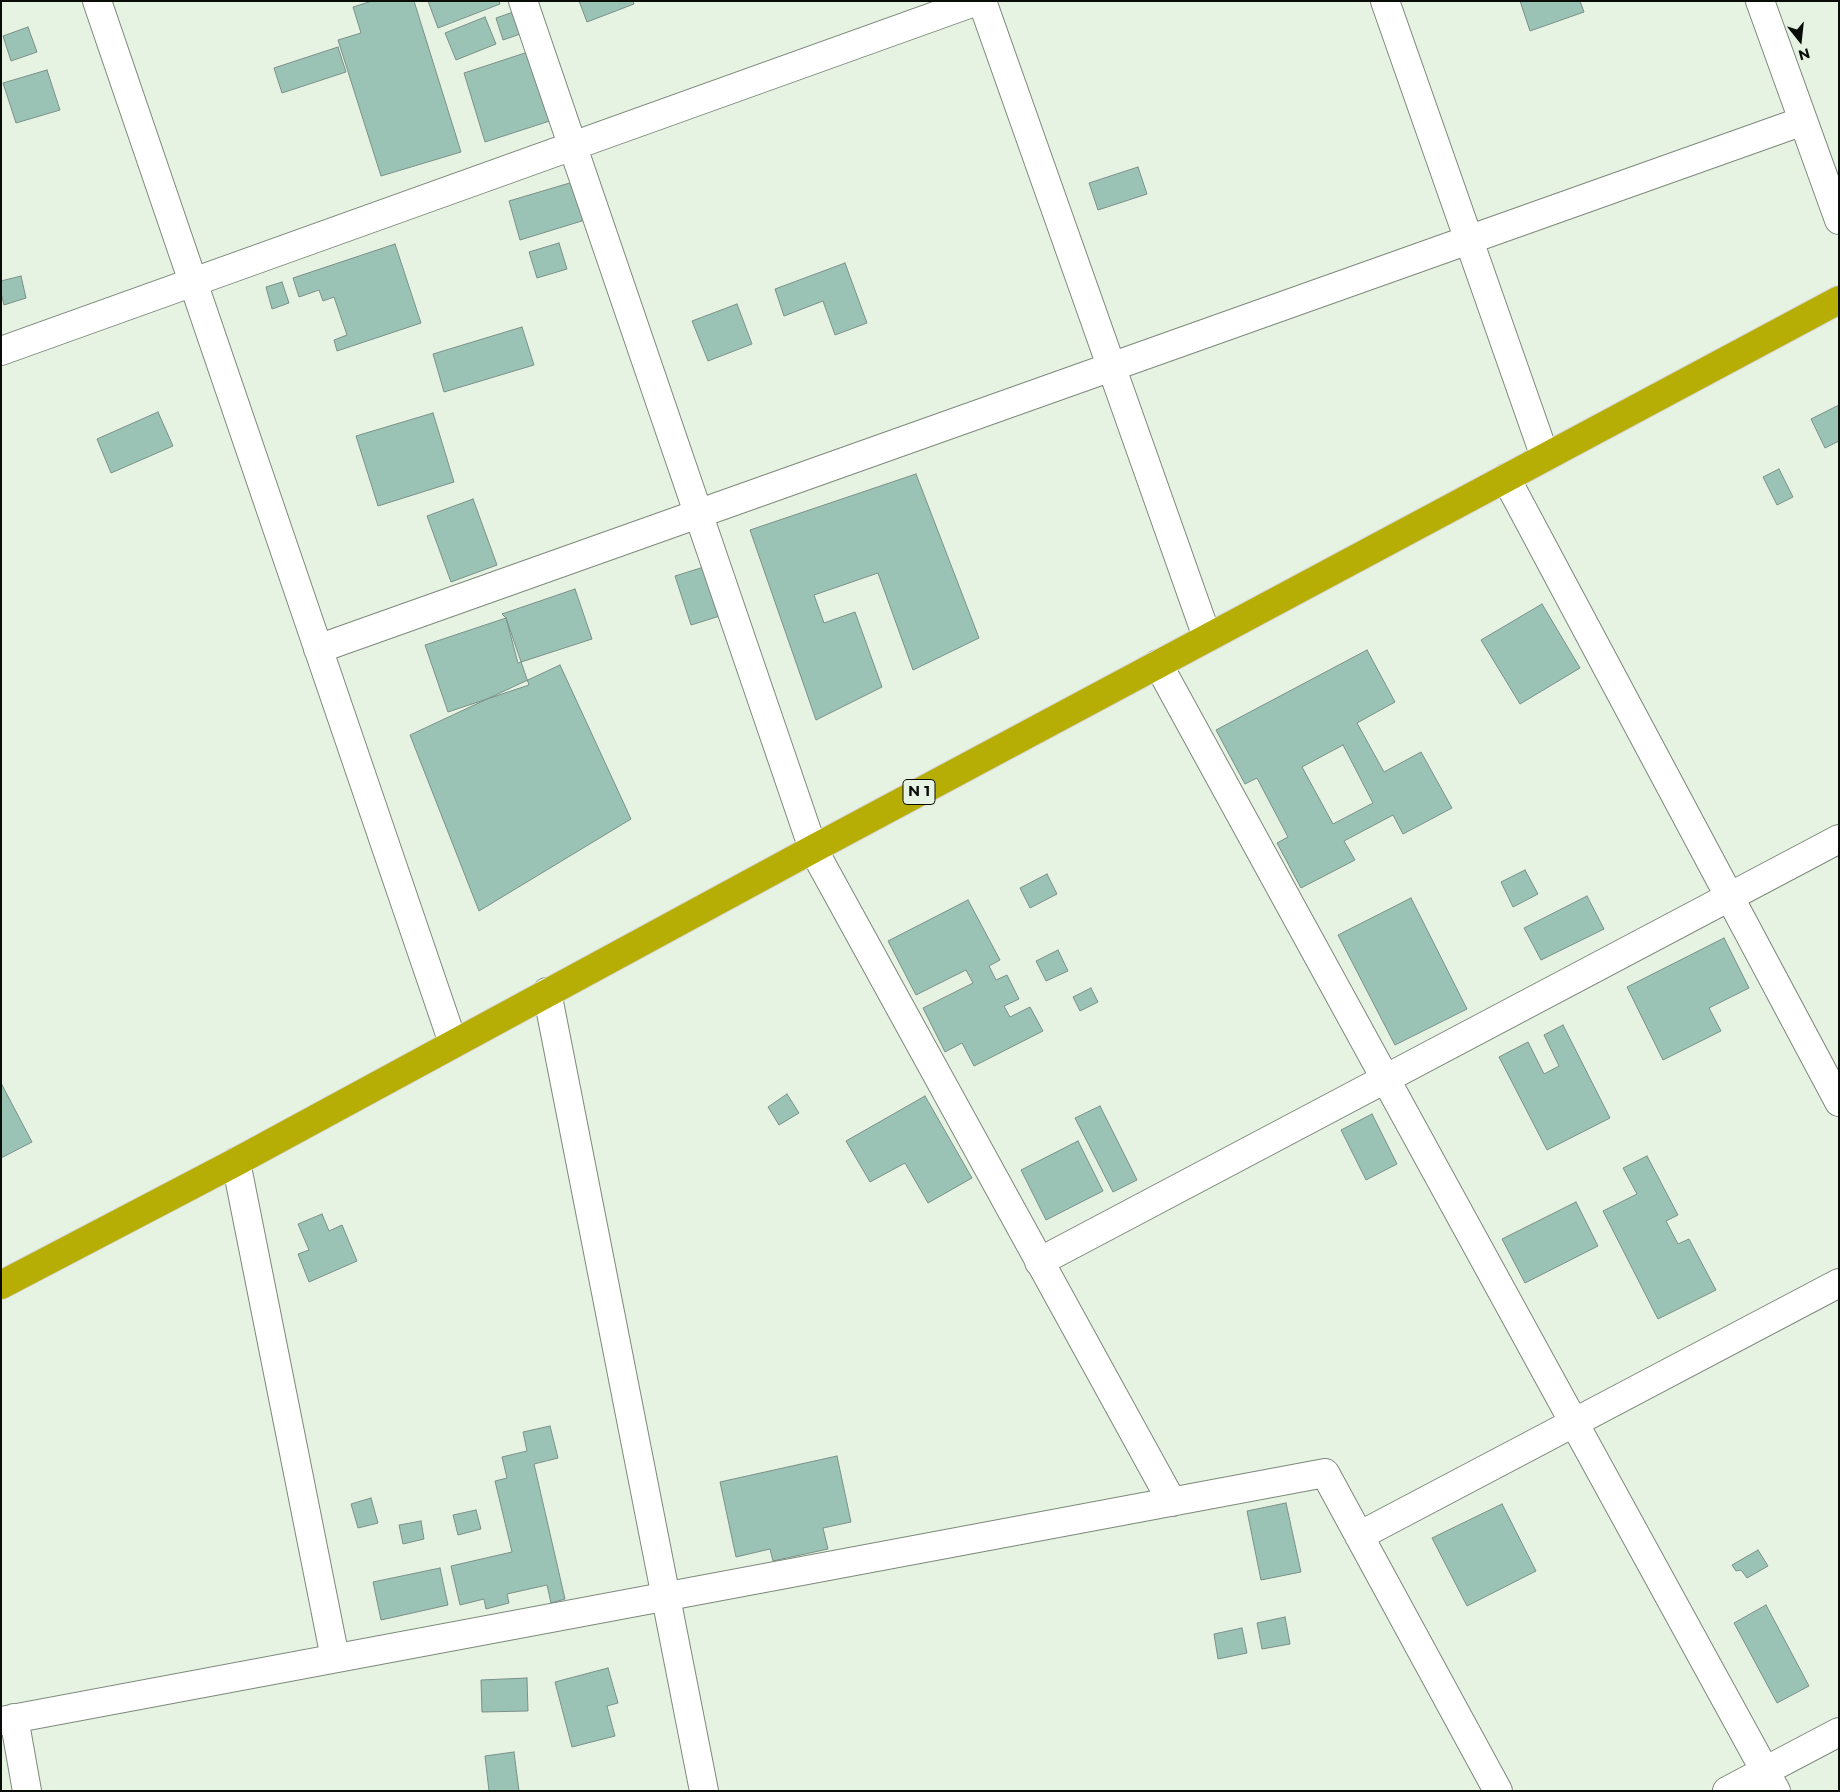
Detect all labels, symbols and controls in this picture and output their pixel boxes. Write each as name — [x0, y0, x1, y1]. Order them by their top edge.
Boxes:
north arrow — [1775, 15, 1825, 65]
text: N — [1796, 44, 1812, 65]
road number: N 1 — [903, 780, 935, 804]

